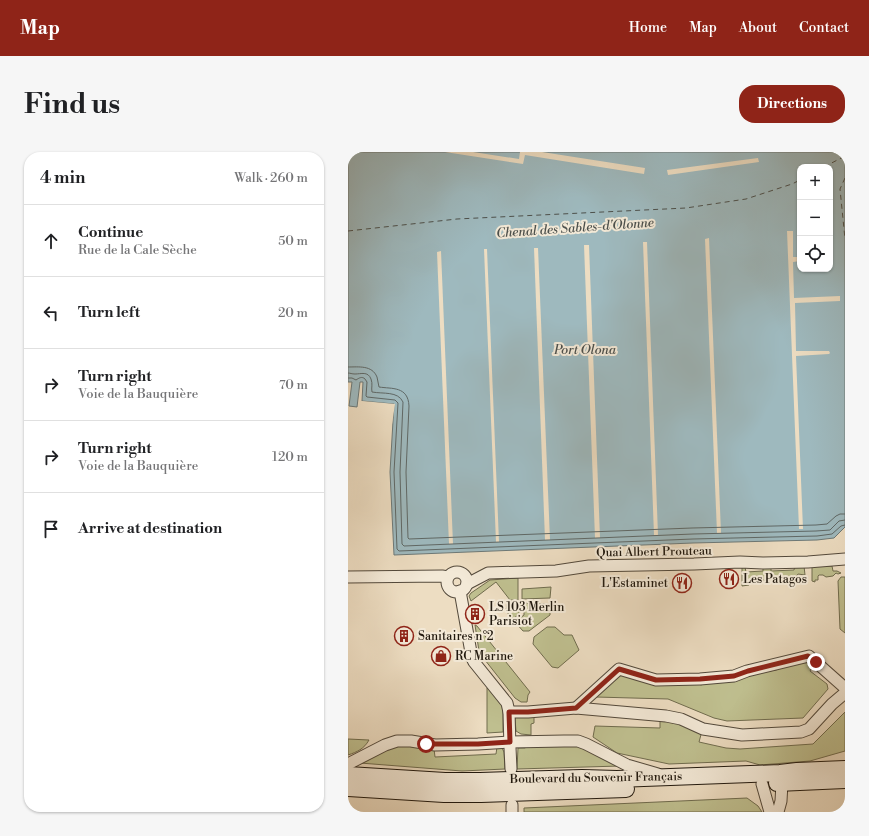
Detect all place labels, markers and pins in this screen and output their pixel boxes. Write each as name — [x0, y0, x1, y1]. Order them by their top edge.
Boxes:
restaurant icon: Les Patagos — [718, 568, 740, 590]
restaurant icon: L'Estaminet — [671, 572, 693, 594]
place label: Les Patagos — [743, 572, 807, 587]
place label: L'Estaminet — [601, 576, 669, 591]
place label: LS 103 Merlin Parisiot — [489, 600, 564, 629]
building icon: LS 103 Merlin Parisiot — [464, 603, 486, 625]
building icon: Sanitaires n°2 — [393, 625, 415, 647]
place label: Sanitaires n°2 — [418, 629, 494, 644]
shop icon: RC Marine — [430, 645, 452, 667]
place label: RC Marine — [455, 649, 513, 664]

